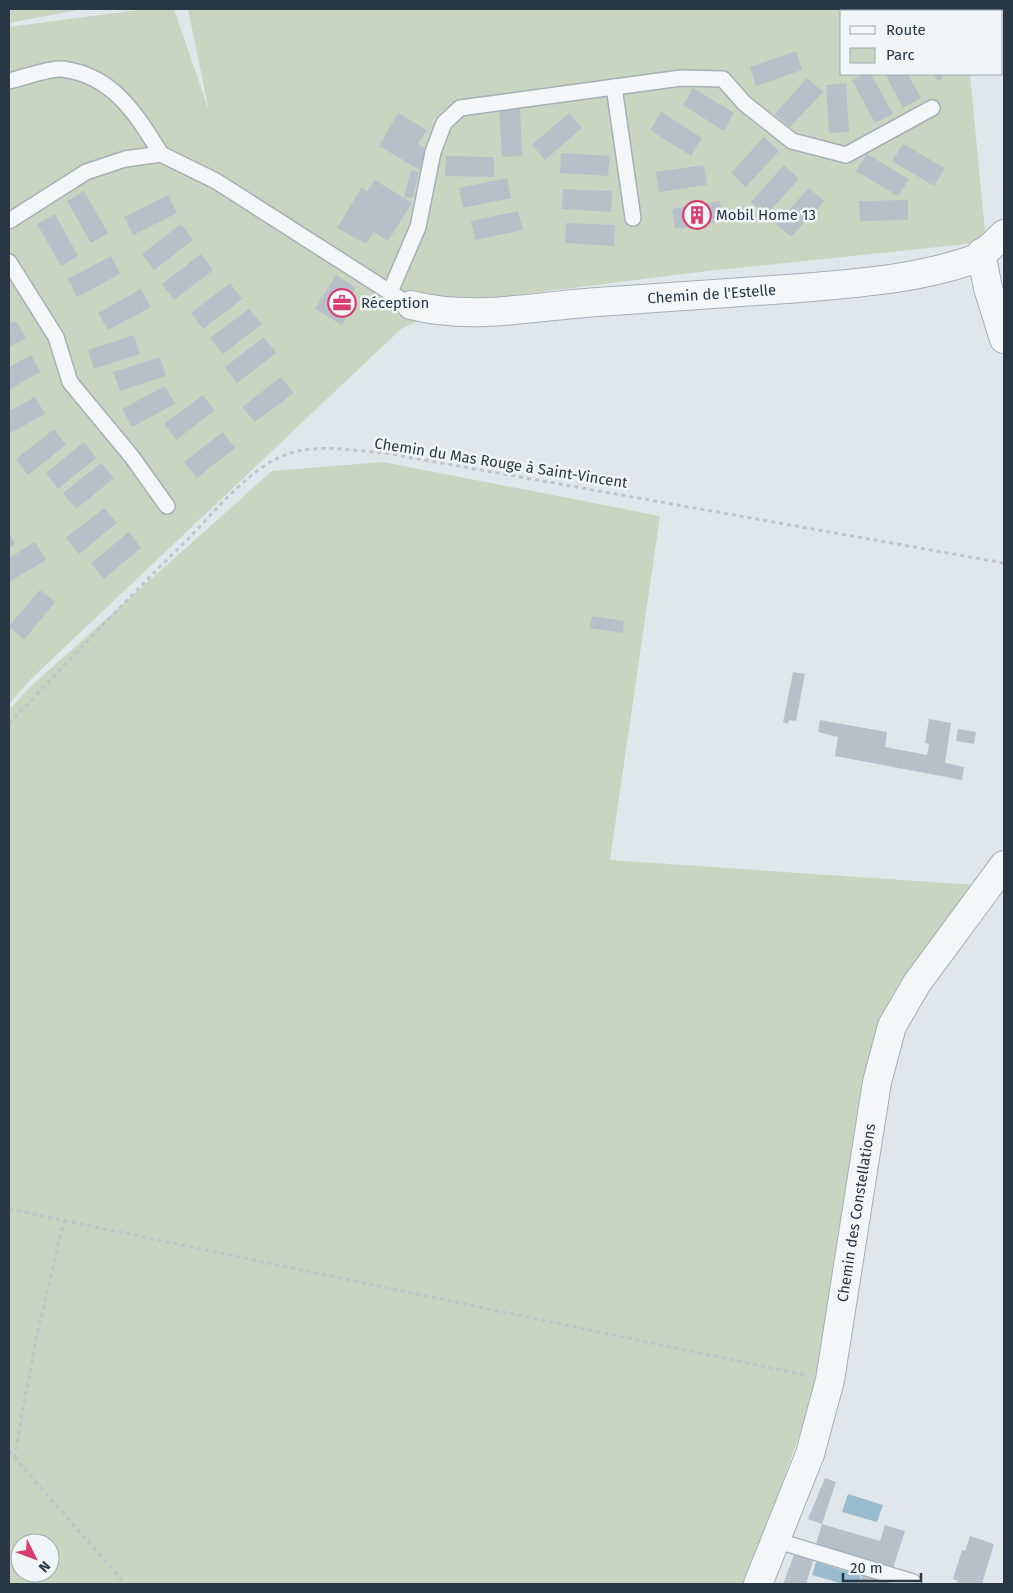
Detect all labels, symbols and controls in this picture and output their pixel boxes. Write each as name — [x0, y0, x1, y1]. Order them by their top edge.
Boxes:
legend — [840, 10, 1003, 75]
text: Route — [886, 21, 926, 39]
text: Parc — [886, 46, 915, 64]
building icon: Mobil Home 13 — [682, 200, 712, 230]
place label: Mobil Home 13 — [716, 206, 816, 224]
street label: Chemin de l'Estelle — [647, 281, 777, 307]
office icon: Réception — [327, 288, 357, 318]
place label: Réception — [361, 294, 429, 312]
street label: Chemin du Mas Rouge à Saint-Vincent — [373, 434, 629, 492]
street label: Chemin des Constellations — [833, 1122, 879, 1303]
north arrow — [10, 1533, 60, 1583]
scale bar — [843, 1550, 920, 1582]
text: N — [35, 1557, 54, 1576]
text: 20 m — [850, 1559, 883, 1577]

